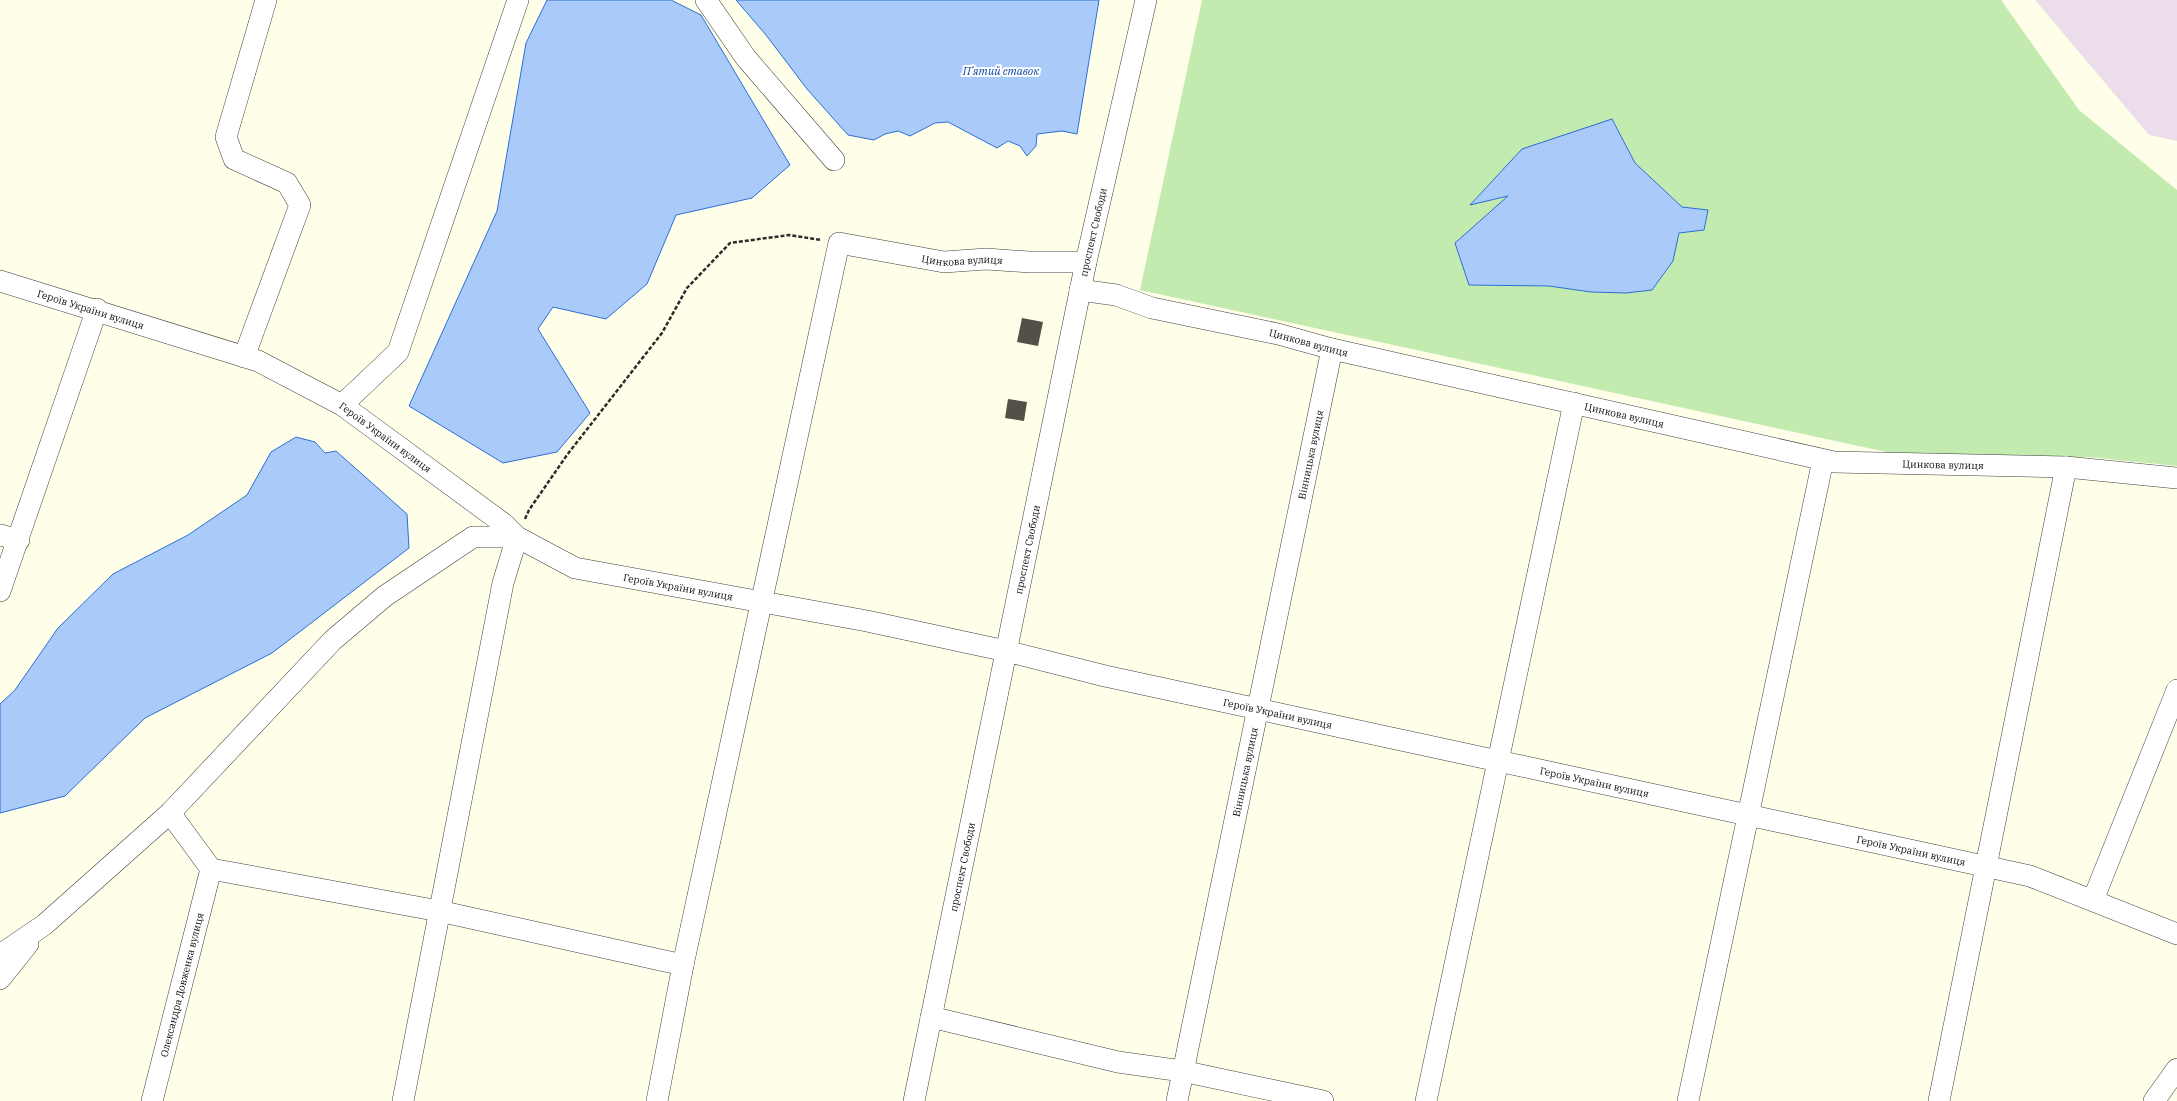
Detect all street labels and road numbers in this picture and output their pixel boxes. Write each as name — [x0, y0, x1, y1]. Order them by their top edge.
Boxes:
street label: проспект Свободи — [1077, 186, 1109, 278]
street label: Цинкова вулиця — [921, 252, 1003, 269]
street label: Героїв України вулиця — [36, 286, 146, 332]
street label: Цинкова вулиця — [1268, 326, 1350, 359]
street label: Героїв України вулиця — [337, 399, 434, 475]
street label: Цинкова вулиця — [1583, 400, 1666, 430]
street label: Вінницька вулиця — [1295, 409, 1326, 500]
street label: Цинкова вулиця — [1902, 457, 1984, 472]
street label: проспект Свободи — [1012, 503, 1043, 595]
street label: Героїв України вулиця — [622, 570, 734, 603]
street label: Героїв України вулиця — [1222, 695, 1334, 732]
street label: Вінницька вулиця — [1229, 726, 1260, 818]
street label: Героїв України вулиця — [1539, 764, 1650, 800]
street label: проспект Свободи — [947, 821, 978, 913]
street label: Героїв України вулиця — [1855, 832, 1967, 868]
street label: Олександра Довженка вулиця — [157, 911, 206, 1058]

